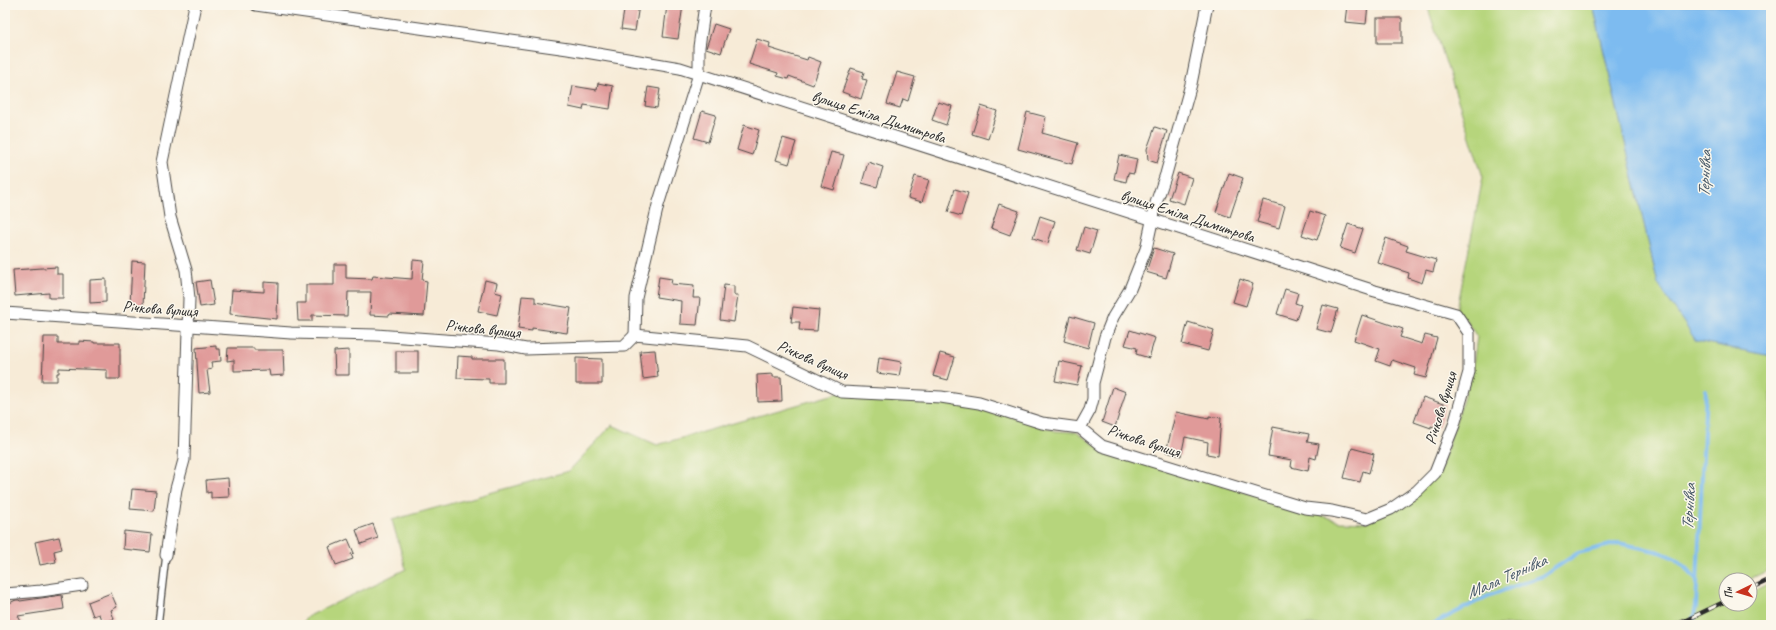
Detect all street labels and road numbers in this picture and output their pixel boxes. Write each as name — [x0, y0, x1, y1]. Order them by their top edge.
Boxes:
street label: вулиця Еміла Димитрова — [809, 86, 950, 148]
street label: вулиця Еміла Димитрова — [1118, 185, 1259, 247]
street label: Річкова вулиця — [122, 296, 199, 322]
street label: Річкова вулиця — [445, 315, 522, 343]
street label: Річкова вулиця — [774, 336, 852, 385]
street label: Річкова вулиця — [1420, 369, 1462, 447]
street label: Річкова вулиця — [1105, 420, 1183, 462]

